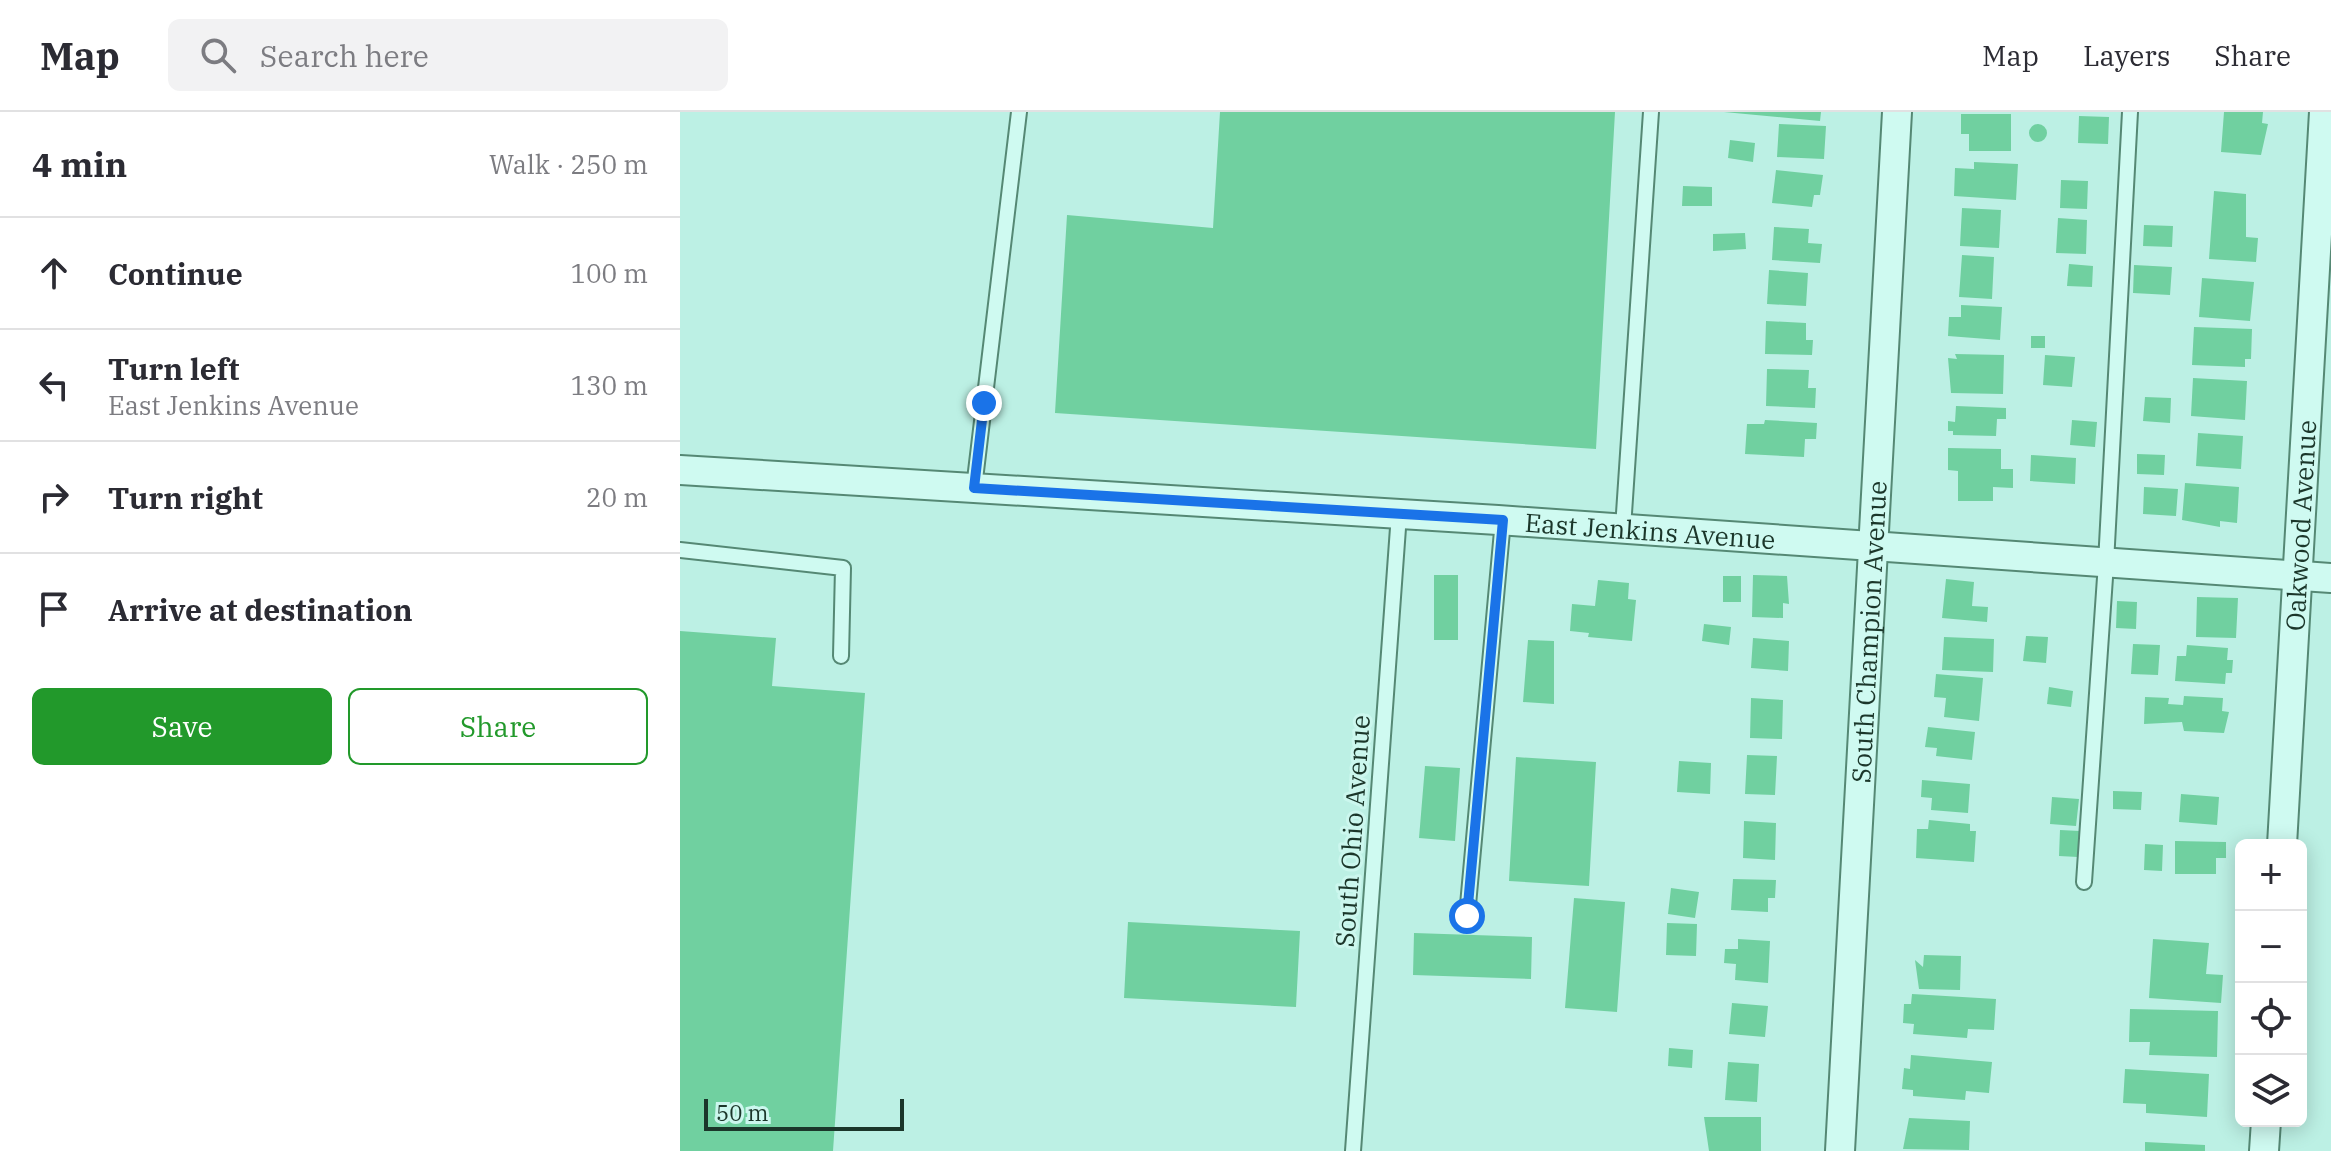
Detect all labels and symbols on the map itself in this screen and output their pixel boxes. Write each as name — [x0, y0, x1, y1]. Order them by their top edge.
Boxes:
route end — [966, 385, 1002, 421]
street label: Oakwood Avenue — [2277, 419, 2323, 632]
street label: South Champion Avenue — [1843, 480, 1894, 784]
street label: East Jenkins Avenue — [1524, 505, 1776, 556]
street label: South Ohio Avenue — [1327, 714, 1377, 948]
route start — [1449, 898, 1485, 934]
scale bar — [704, 1095, 904, 1131]

